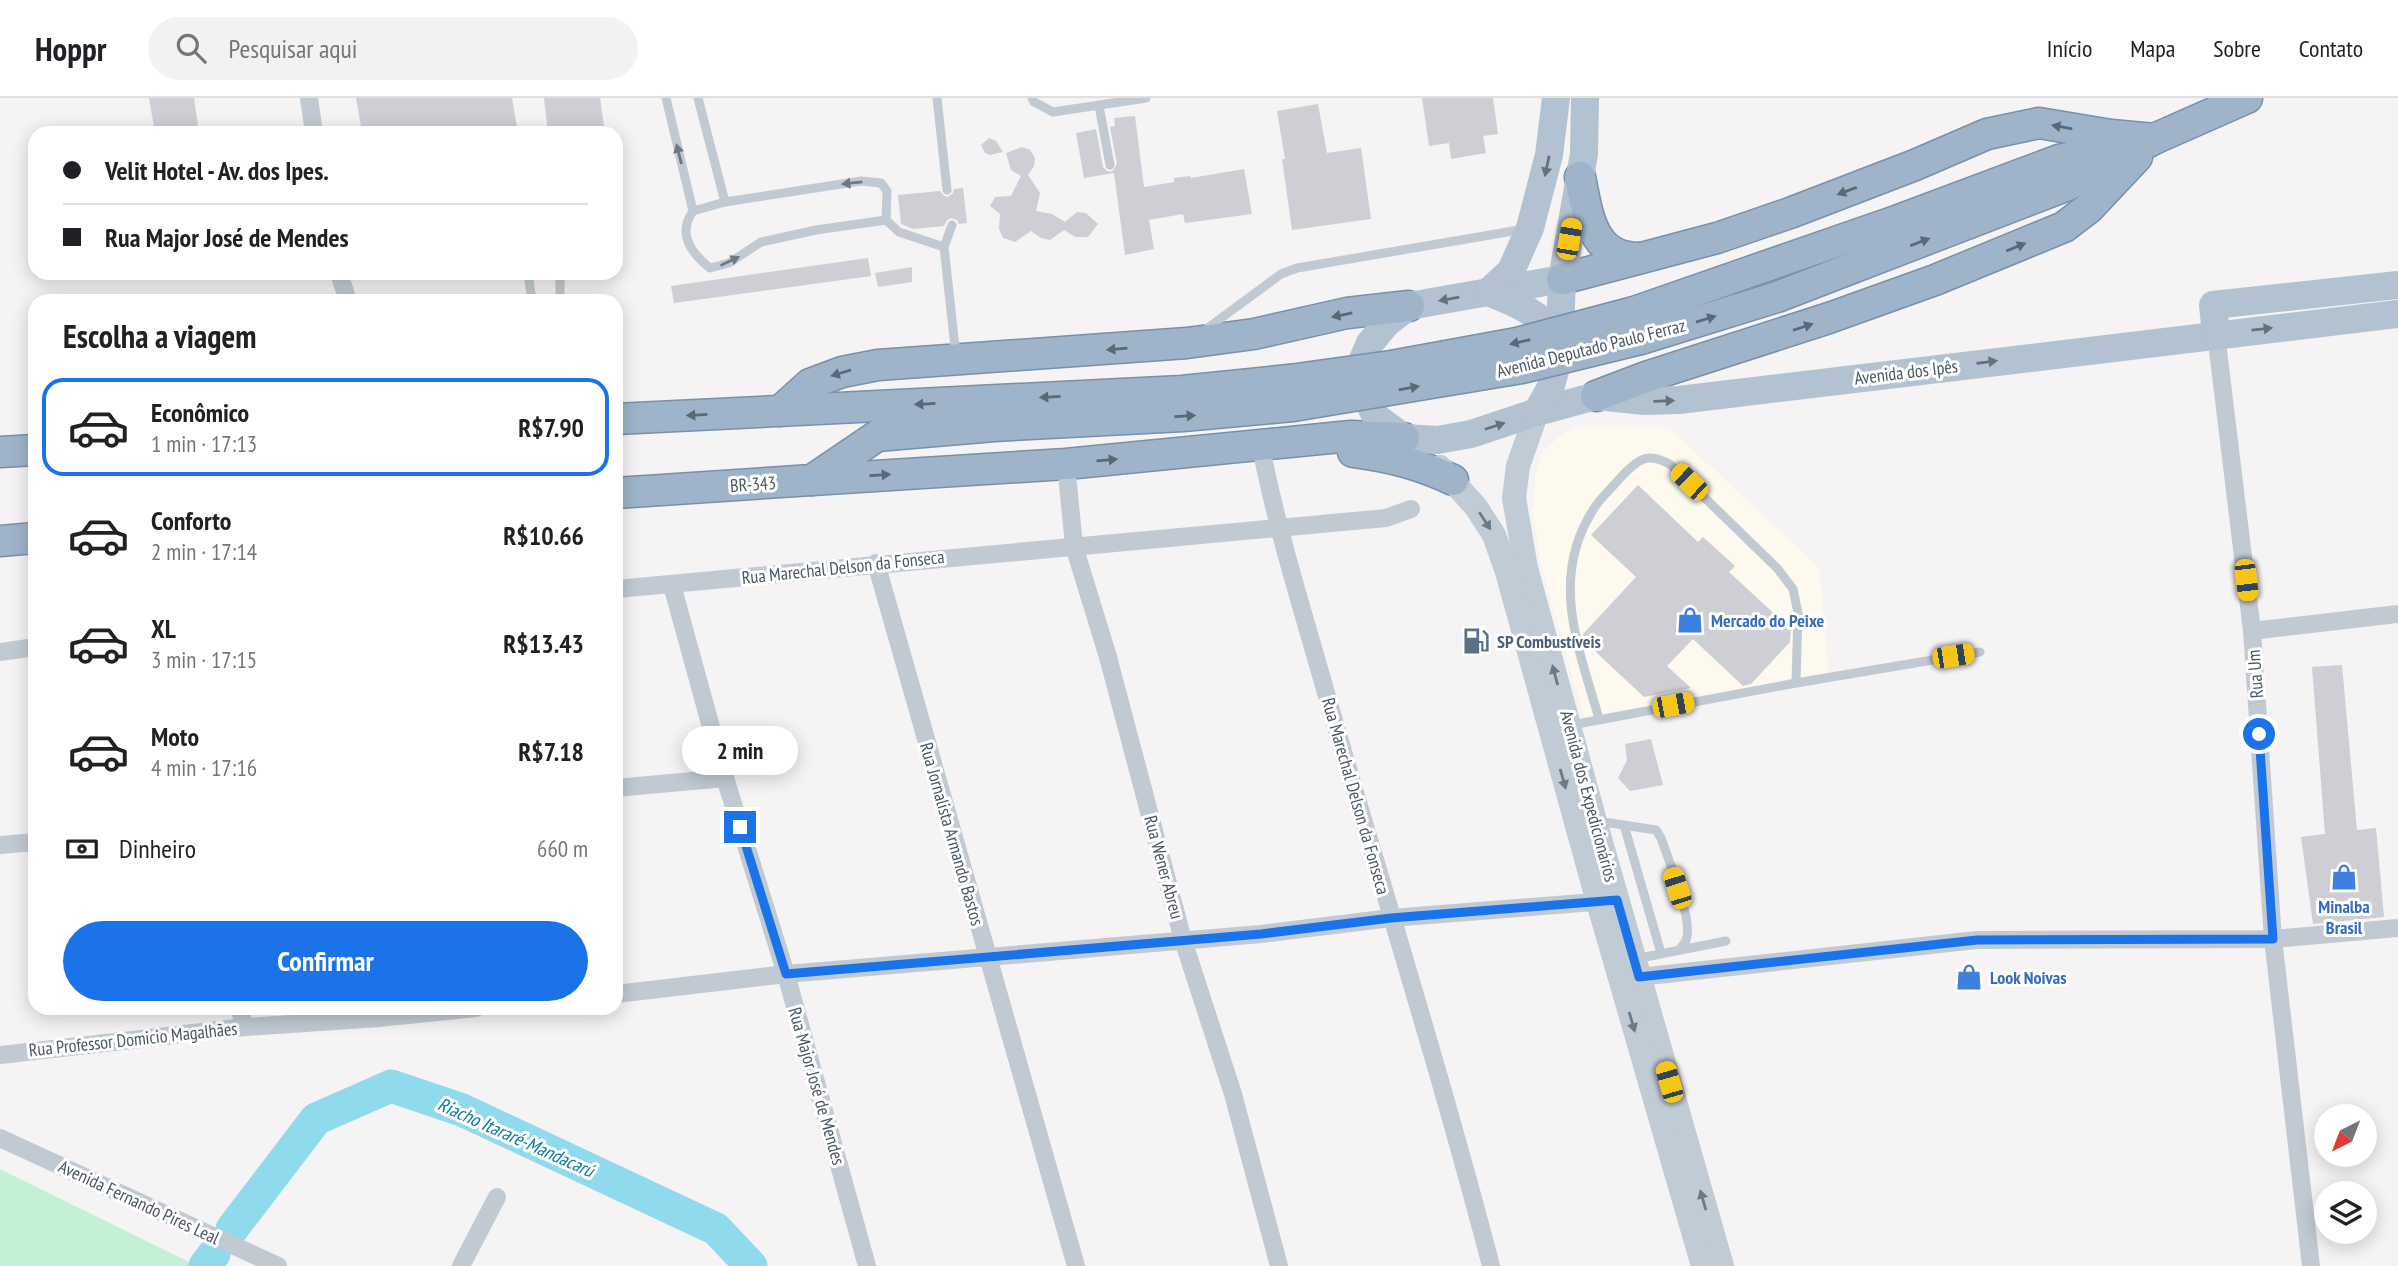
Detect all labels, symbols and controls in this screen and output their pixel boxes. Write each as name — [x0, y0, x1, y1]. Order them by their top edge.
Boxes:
search box — [148, 17, 638, 80]
text: Hoppr — [35, 27, 106, 70]
icon: search — [172, 29, 210, 67]
text: Pesquisar aqui — [228, 32, 358, 65]
text: Início — [2047, 33, 2092, 64]
text: Mapa — [2130, 33, 2175, 64]
text: Sobre — [2213, 33, 2261, 64]
text: Contato — [2299, 33, 2363, 64]
one-way arrow — [2051, 121, 2073, 132]
one-way arrow — [673, 143, 684, 165]
text: Velit Hotel - Av. dos Ipes. — [105, 154, 329, 187]
one-way arrow — [1541, 155, 1552, 177]
one-way arrow — [841, 177, 863, 188]
one-way arrow — [1836, 186, 1857, 197]
car — [1556, 216, 1583, 262]
text: Rua Major José de Mendes — [105, 221, 349, 254]
one-way arrow — [1909, 236, 1930, 247]
one-way arrow — [2005, 241, 2026, 252]
one-way arrow — [720, 255, 741, 267]
one-way arrow — [1437, 294, 1459, 305]
one-way arrow — [1331, 309, 1353, 320]
street label: Avenida Deputado Paulo Ferraz — [1494, 313, 1688, 383]
one-way arrow — [1696, 313, 1717, 323]
text: Escolha a viagem — [63, 315, 256, 357]
one-way arrow — [1792, 321, 1813, 332]
one-way arrow — [2251, 324, 2273, 335]
one-way arrow — [1509, 337, 1531, 348]
one-way arrow — [1106, 344, 1128, 355]
street label: Avenida dos Ipês — [1853, 354, 1959, 390]
one-way arrow — [1977, 356, 1999, 367]
one-way arrow — [830, 369, 851, 379]
one-way arrow — [1398, 382, 1420, 393]
one-way arrow — [1039, 392, 1061, 403]
one-way arrow — [1654, 395, 1676, 406]
icon: car — [67, 396, 130, 459]
text: Econômico — [151, 396, 249, 429]
one-way arrow — [913, 398, 935, 409]
one-way arrow — [686, 409, 708, 420]
one-way arrow — [1174, 410, 1196, 421]
text: R$7.90 — [518, 411, 584, 444]
one-way arrow — [1484, 420, 1505, 431]
text: 1 min · 17:13 — [151, 429, 257, 458]
one-way arrow — [1096, 454, 1118, 465]
car — [1667, 460, 1712, 504]
one-way arrow — [869, 470, 891, 481]
street label: BR-343 — [729, 471, 777, 497]
icon: car — [67, 504, 130, 567]
text: Conforto — [151, 504, 231, 537]
one-way arrow — [1479, 512, 1492, 531]
text: R$10.66 — [503, 519, 584, 552]
text: 2 min · 17:14 — [151, 537, 257, 566]
street label: Rua Marechal Delson da Fonseca — [741, 545, 945, 589]
car — [2234, 558, 2259, 602]
shop icon: Mercado do Peixe — [1675, 605, 1705, 635]
place label: Mercado do Peixe — [1711, 609, 1824, 632]
icon: car — [67, 612, 130, 675]
text: XL — [151, 612, 176, 645]
fuel station icon: SP Combustíveis — [1461, 626, 1491, 656]
text: R$13.43 — [503, 627, 584, 660]
place label: SP Combustíveis — [1497, 630, 1601, 653]
car — [1931, 642, 1976, 670]
text: 3 min · 17:15 — [151, 645, 257, 674]
street label: Rua Um — [2242, 649, 2268, 699]
one-way arrow — [1550, 664, 1560, 685]
car — [1651, 691, 1696, 719]
street label: Rua Marechal Delson da Fonseca — [1317, 695, 1395, 897]
street label: Avenida dos Expedicionários — [1555, 708, 1623, 884]
route start — [2243, 718, 2275, 750]
icon: car — [67, 720, 130, 783]
text: Moto — [151, 720, 199, 753]
callout: 2 min — [682, 726, 798, 774]
text: R$7.18 — [518, 735, 584, 768]
text: 2 min — [717, 736, 763, 765]
street label: Rua Jornalista Armando Bastos — [915, 740, 989, 928]
text: 4 min · 17:16 — [151, 753, 257, 782]
one-way arrow — [1559, 769, 1569, 790]
route end — [724, 811, 756, 843]
street label: Rua Wener Abreu — [1139, 813, 1189, 921]
icon: cash — [63, 830, 101, 868]
text: Dinheiro — [119, 832, 196, 865]
text: 660 m — [537, 834, 588, 863]
shop icon: Minalba Brasil — [2329, 862, 2359, 892]
car — [1661, 865, 1694, 911]
place label: Minalba Brasil — [2318, 895, 2370, 939]
button: Confirmar — [63, 921, 588, 1001]
shop icon: Look Noivas — [1954, 962, 1984, 992]
place label: Look Noivas — [1990, 966, 2067, 989]
street label: Rua Major José de Mendes — [783, 1004, 851, 1168]
one-way arrow — [1628, 1011, 1638, 1032]
street label: Rua Professor Domicio Magalhães — [28, 1017, 238, 1061]
car — [1654, 1059, 1685, 1105]
water label: Riacho Itararé-Mandacarú — [434, 1092, 599, 1183]
north arrow — [2314, 1104, 2376, 1167]
map controls — [2314, 1104, 2377, 1244]
street label: Avenida Fernando Pires Leal — [55, 1155, 224, 1250]
button: layers — [2314, 1181, 2377, 1244]
one-way arrow — [1698, 1190, 1708, 1211]

